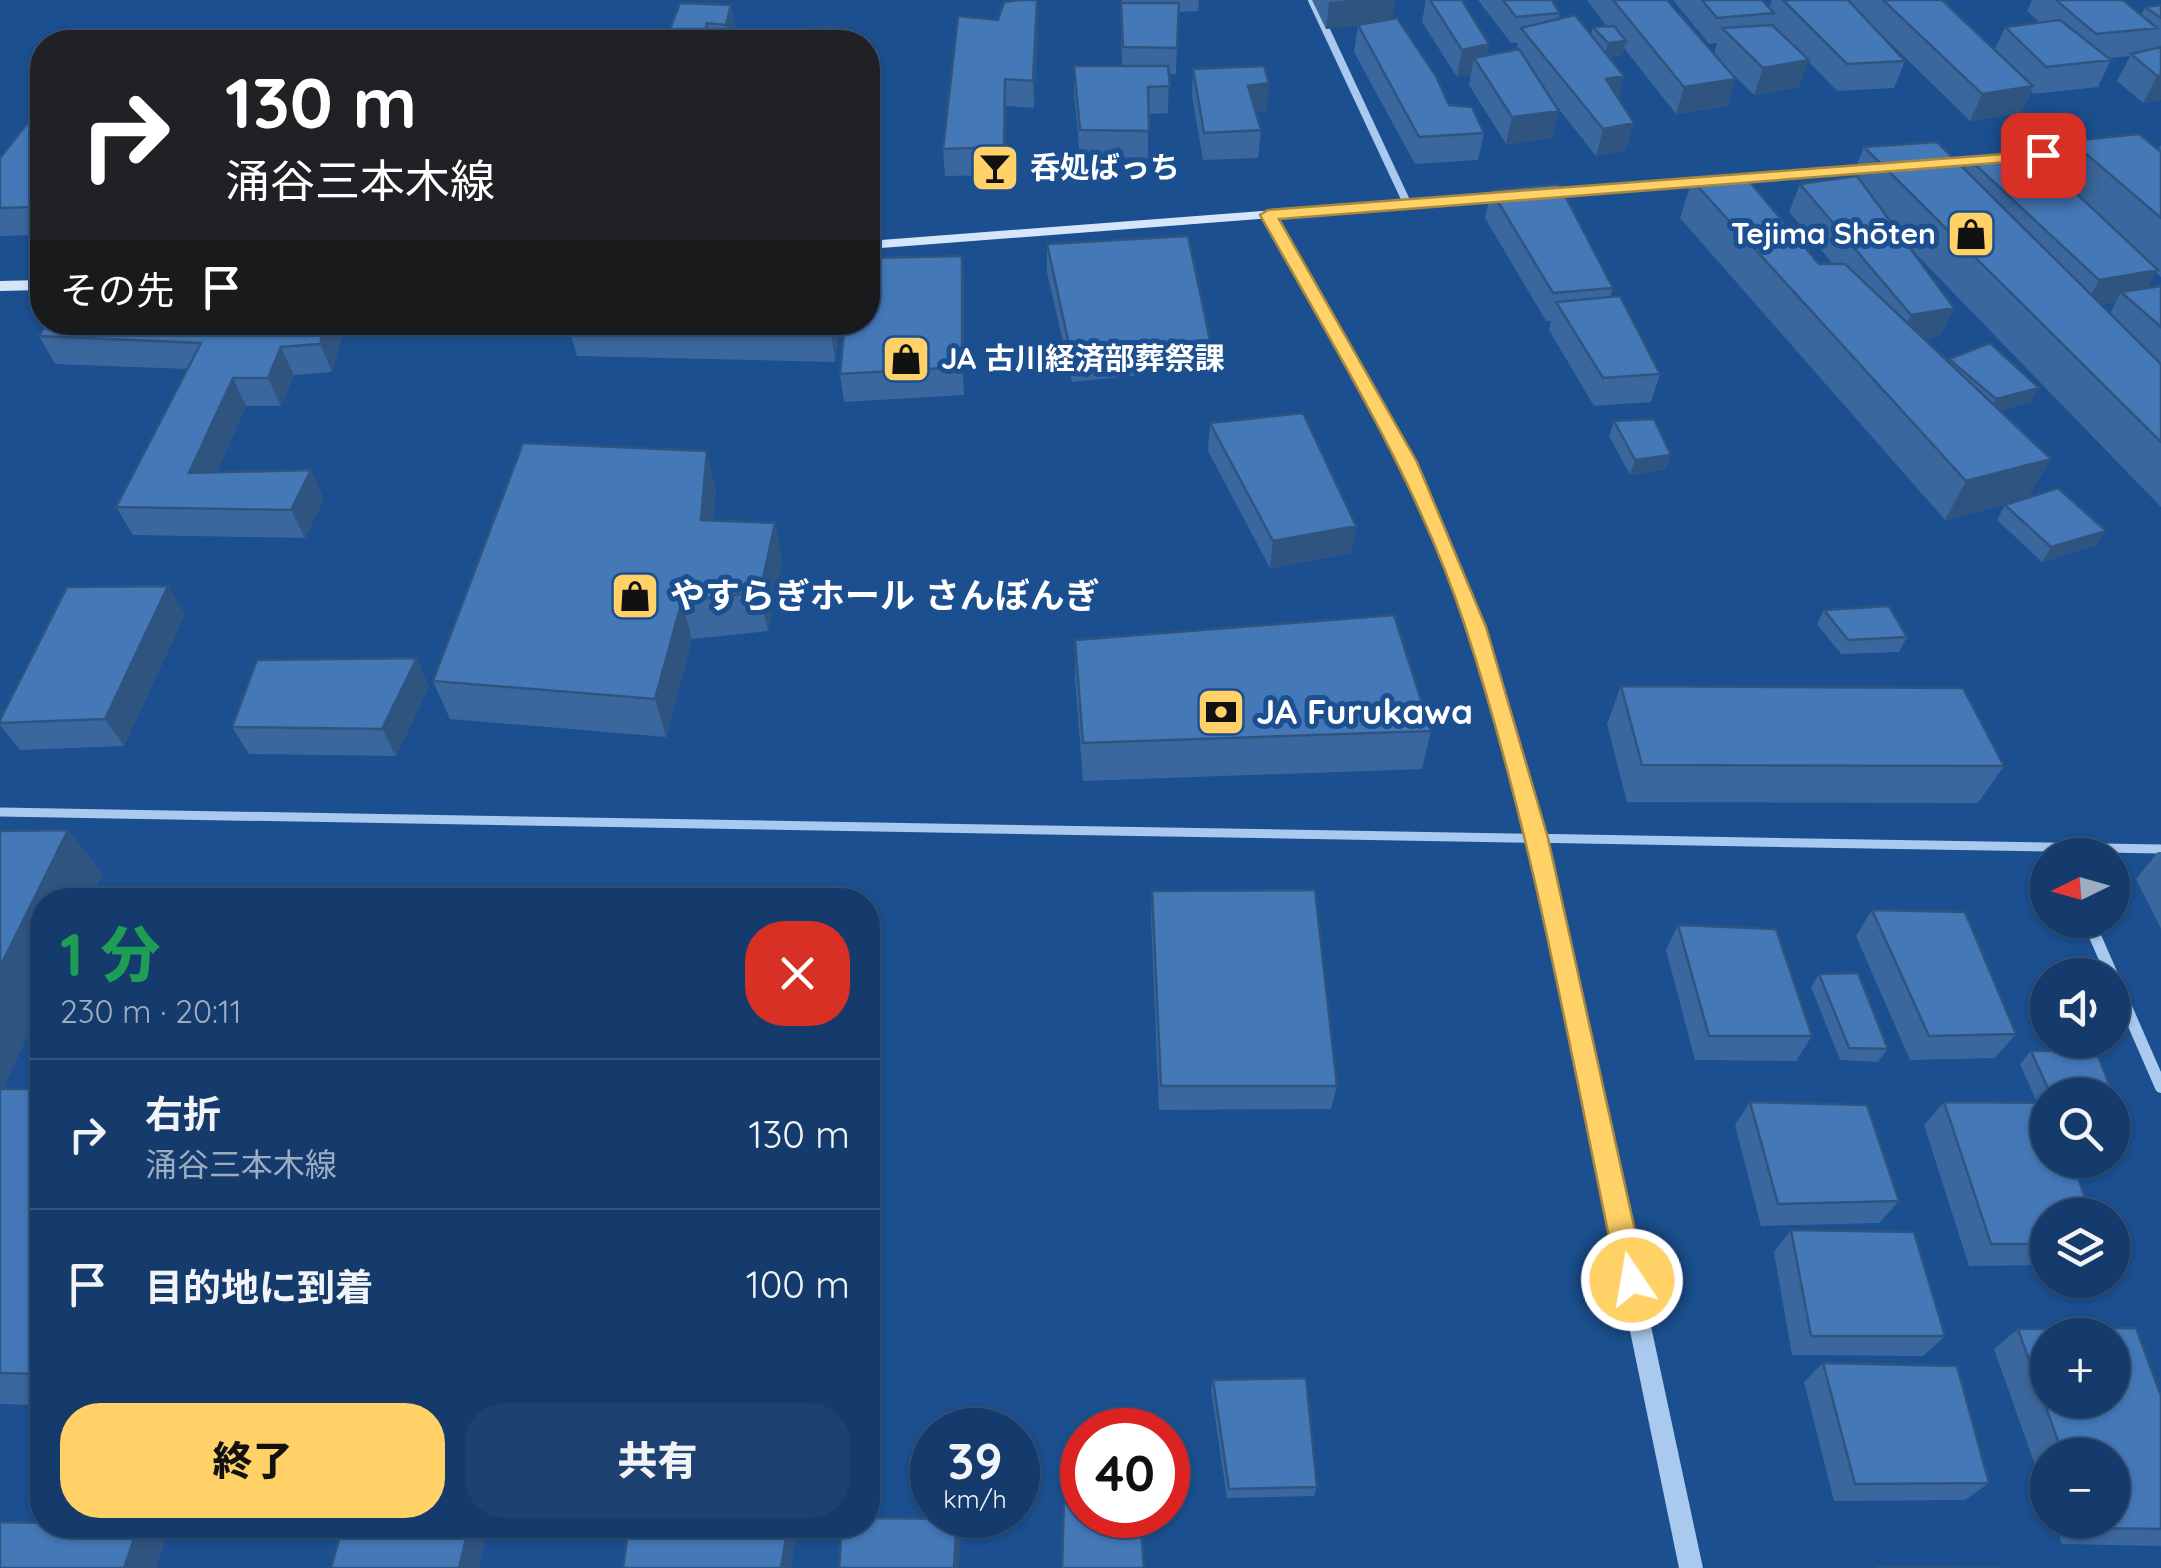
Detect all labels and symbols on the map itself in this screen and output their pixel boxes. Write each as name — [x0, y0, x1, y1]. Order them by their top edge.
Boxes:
pin — [2001, 113, 2086, 198]
bar icon: 呑処ばっち — [969, 142, 1021, 194]
place label: 呑処ばっち — [1030, 148, 1180, 186]
shop icon: Tejima Shōten — [1945, 208, 1997, 260]
place label: Tejima Shōten — [1731, 214, 1936, 252]
shop icon: JA 古川経済部葬祭課 — [880, 333, 932, 385]
place label: JA 古川経済部葬祭課 — [941, 339, 1225, 377]
shop icon: やすらぎホール さんぼんぎ — [609, 570, 661, 622]
place label: やすらぎホール さんぼんぎ — [670, 573, 1100, 617]
bank icon: JA Furukawa — [1195, 686, 1247, 738]
place label: JA Furukawa — [1256, 689, 1473, 733]
north arrow — [2030, 838, 2130, 938]
position arrow — [1580, 1228, 1684, 1332]
speed limit sign: 40 — [1060, 1408, 1190, 1538]

